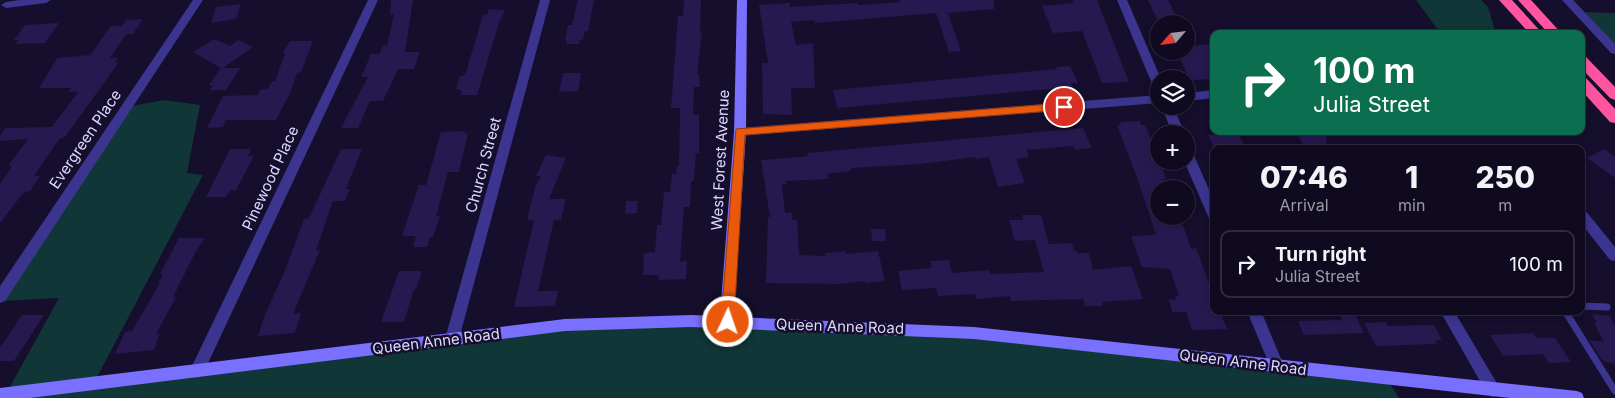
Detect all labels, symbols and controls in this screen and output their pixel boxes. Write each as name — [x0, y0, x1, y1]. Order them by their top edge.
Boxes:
north arrow — [1150, 15, 1195, 60]
map controls — [1150, 15, 1195, 225]
text: 100 m — [1313, 49, 1416, 91]
icon: right — [1230, 50, 1295, 115]
button: layers — [1150, 70, 1195, 115]
street label: Evergreen Place — [45, 86, 125, 192]
pin — [1043, 86, 1085, 128]
street label: West Forest Avenue — [707, 89, 733, 231]
text: Julia Street — [1313, 91, 1430, 117]
icon: arrive — [1050, 93, 1078, 121]
street label: Church Street — [461, 115, 505, 215]
street label: Pinewood Place — [238, 123, 302, 233]
button: + — [1150, 125, 1195, 170]
text: 07:46 — [1260, 159, 1348, 195]
text: 1 — [1405, 159, 1418, 195]
text: 250 — [1475, 159, 1535, 195]
button: − — [1150, 180, 1195, 225]
text: Arrival — [1279, 195, 1329, 215]
text: min — [1398, 195, 1425, 215]
text: m — [1498, 195, 1512, 215]
text: Turn right — [1275, 243, 1366, 266]
icon: right — [1232, 250, 1260, 278]
text: 100 m — [1509, 253, 1563, 276]
text: Julia Street — [1275, 266, 1360, 286]
position arrow — [701, 295, 753, 347]
street label: Queen Anne Road — [776, 314, 904, 338]
street label: Queen Anne Road — [371, 324, 501, 358]
street label: Queen Anne Road — [1178, 345, 1308, 379]

